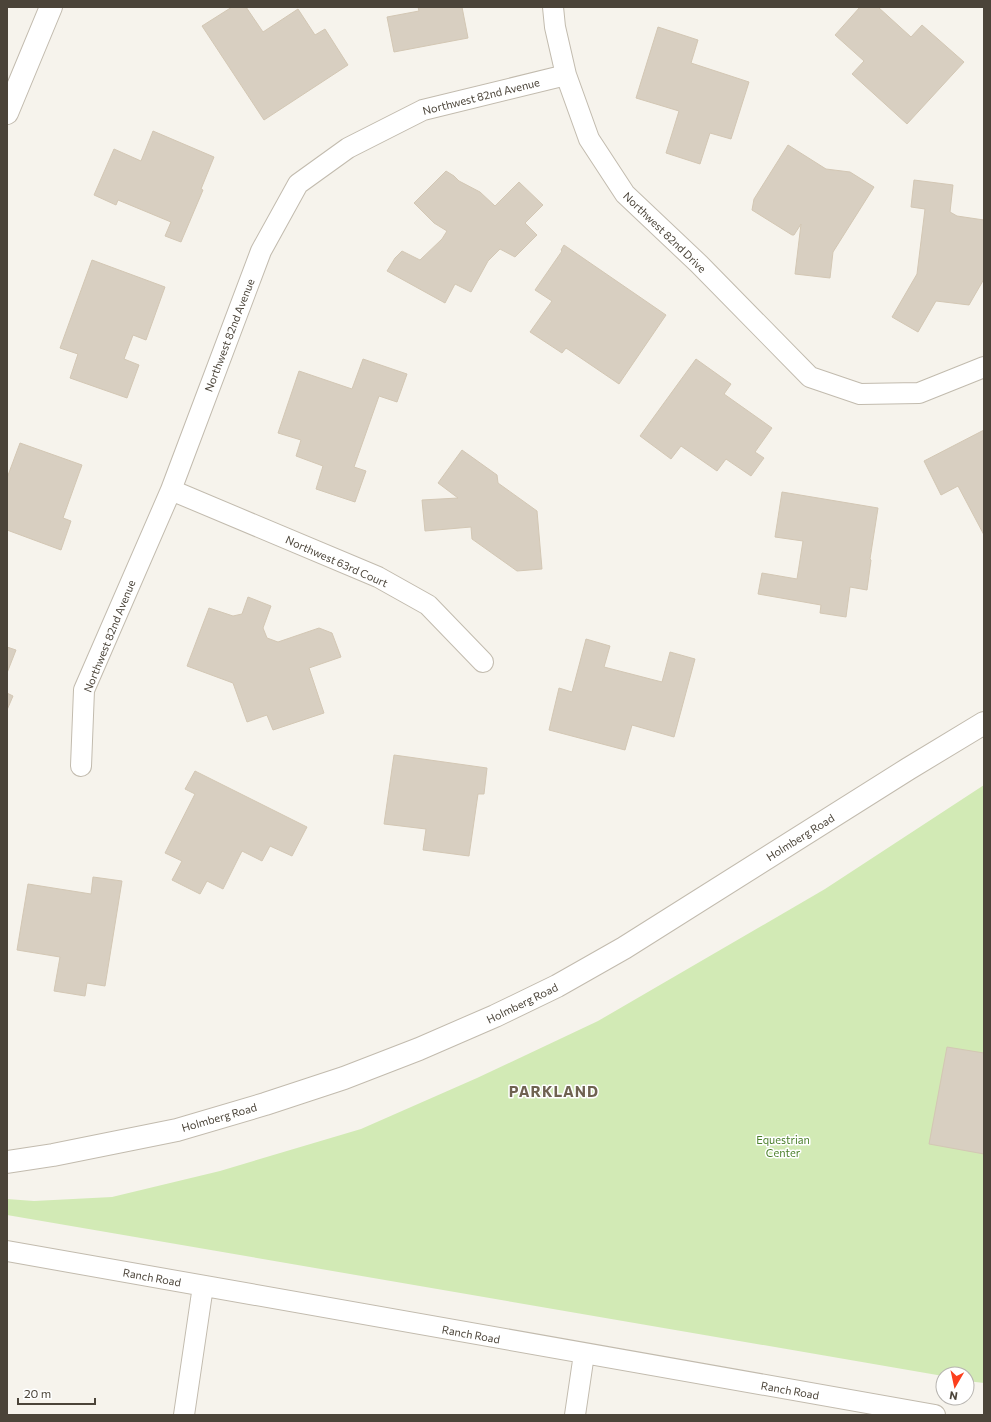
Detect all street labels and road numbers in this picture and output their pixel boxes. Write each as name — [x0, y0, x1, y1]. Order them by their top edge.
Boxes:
street label: Northwest 82nd Avenue — [421, 75, 541, 117]
street label: Northwest 82nd Drive — [621, 189, 709, 275]
street label: Northwest 82nd Avenue — [201, 276, 257, 393]
street label: Northwest 63rd Court — [284, 533, 391, 590]
street label: Northwest 82nd Avenue — [80, 578, 138, 694]
street label: Holmberg Road — [764, 811, 836, 863]
street label: Holmberg Road — [484, 980, 560, 1026]
street label: Holmberg Road — [180, 1100, 258, 1134]
street label: Ranch Road — [122, 1265, 182, 1289]
street label: Ranch Road — [441, 1322, 501, 1346]
street label: Ranch Road — [760, 1378, 820, 1402]

